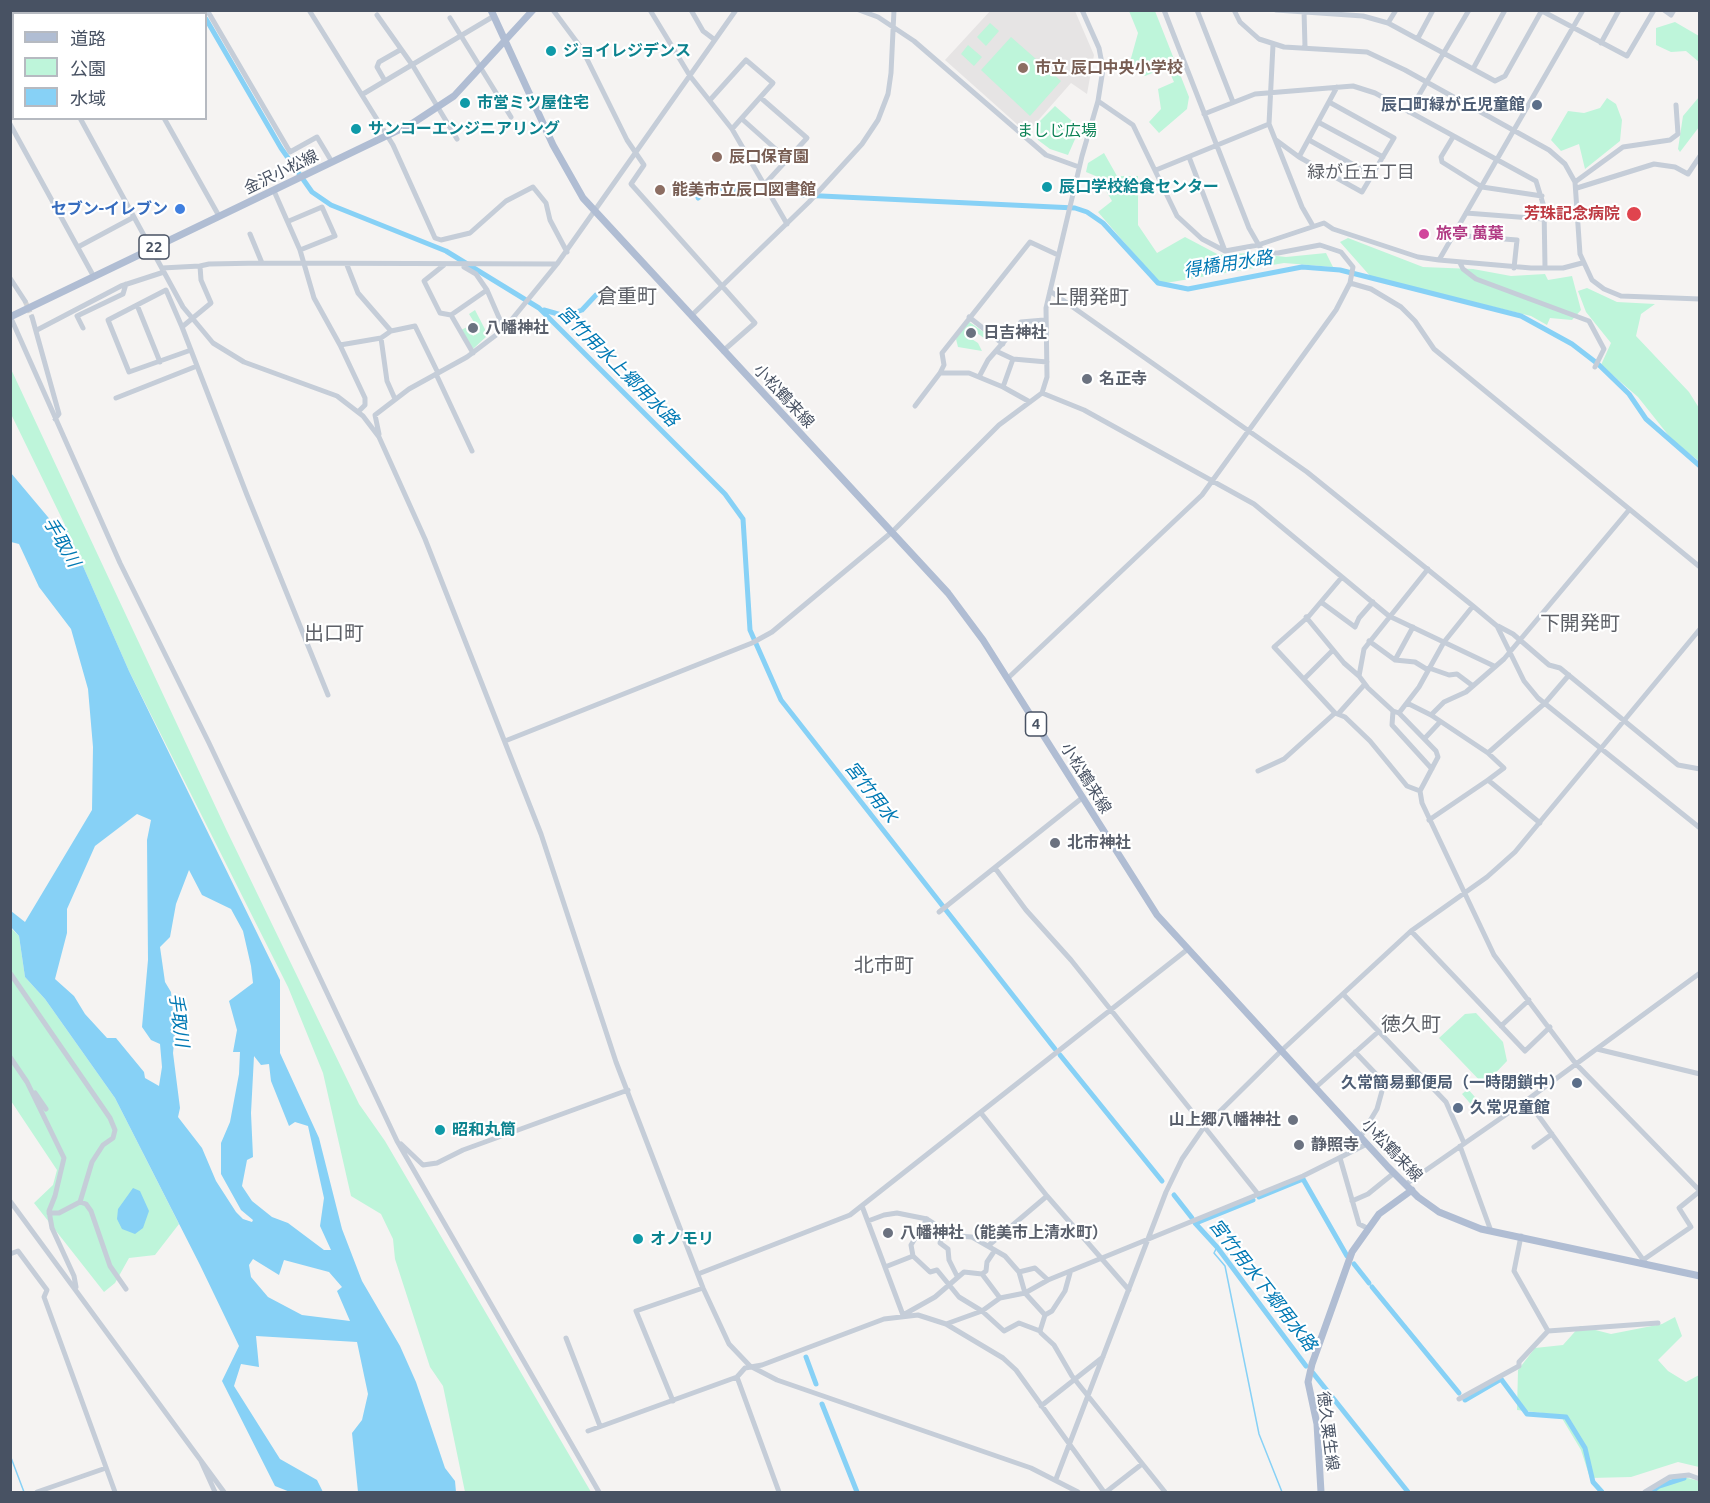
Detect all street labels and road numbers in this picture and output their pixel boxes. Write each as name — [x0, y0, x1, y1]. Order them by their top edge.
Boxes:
street label: 金沢小松線 — [241, 146, 321, 198]
road number: 22 — [139, 235, 169, 259]
street label: 小松鶴来線 — [750, 360, 818, 432]
road number: 4 — [1026, 712, 1046, 736]
street label: 小松鶴来線 — [1057, 739, 1115, 817]
street label: 小松鶴来線 — [1357, 1115, 1427, 1185]
street label: 徳久粟生線 — [1314, 1390, 1342, 1472]

